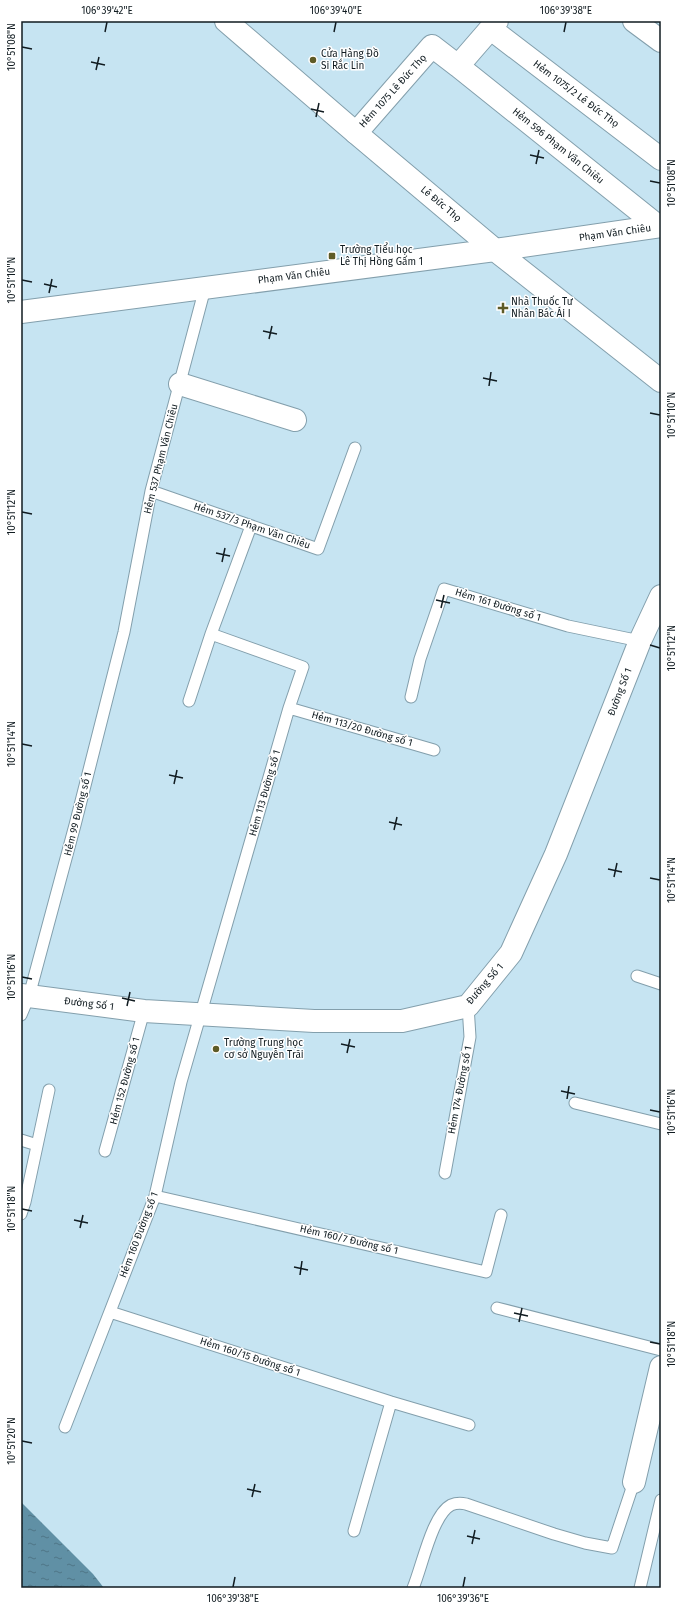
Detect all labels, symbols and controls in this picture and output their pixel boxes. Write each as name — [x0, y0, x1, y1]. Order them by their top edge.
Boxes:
text: 106°39'42"E — [81, 5, 133, 17]
text: 106°39'40"E — [310, 5, 362, 17]
text: 106°39'38"E — [540, 5, 592, 17]
text: 10°51'08"N — [6, 23, 18, 71]
place label: Cửa Hàng Đồ Si Rắc Lin — [321, 47, 379, 72]
street label: Hẻm 1075 Lê Đức Thọ — [356, 51, 429, 130]
marker: Cửa Hàng Đồ Si Rắc Lin — [308, 55, 318, 65]
street label: Hẻm 1075/2 Lê Đức Thọ — [531, 57, 622, 130]
street label: Hẻm 596 Phạm Văn Chiêu — [510, 105, 607, 187]
text: 10°51'08"N — [666, 159, 678, 207]
street label: Lê Đức Thọ — [418, 183, 465, 225]
street label: Phạm Văn Chiêu — [578, 222, 652, 244]
place label: Trường Tiểu học Lê Thị Hồng Gấm 1 — [340, 242, 423, 268]
marker: Trường Tiểu học Lê Thị Hồng Gấm 1 — [327, 251, 337, 261]
text: 10°51'10"N — [6, 257, 18, 303]
street label: Phạm Văn Chiêu — [257, 266, 331, 286]
place label: Nhà Thuốc Tư Nhân Bác Ái I — [511, 295, 574, 320]
marker: Nhà Thuốc Tư Nhân Bác Ái I — [498, 303, 508, 313]
text: 10°51'10"N — [666, 392, 678, 438]
street label: Hẻm 537 Phạm Văn Chiêu — [141, 402, 181, 515]
text: 10°51'12"N — [6, 489, 18, 535]
street label: Hẻm 537/3 Phạm Văn Chiêu — [192, 499, 312, 552]
street label: Hẻm 161 Đường số 1 — [454, 585, 543, 624]
text: 10°51'12"N — [666, 625, 678, 671]
street label: Đường Số 1 — [604, 666, 635, 718]
street label: Hẻm 113/20 Đường số 1 — [310, 708, 414, 749]
text: 10°51'14"N — [6, 721, 18, 767]
street label: Hẻm 113 Đường số 1 — [246, 748, 283, 838]
street label: Hẻm 99 Đường số 1 — [61, 771, 94, 857]
text: 10°51'14"N — [666, 857, 678, 903]
text: 10°51'16"N — [6, 954, 18, 1000]
street label: Đường Số 1 — [463, 960, 506, 1007]
street label: Đường Số 1 — [63, 994, 115, 1013]
street label: Hẻm 152 Đường số 1 — [107, 1036, 142, 1126]
place label: Trường Trung học cơ sở Nguyễn Trãi — [224, 1037, 304, 1061]
marker: Trường Trung học cơ sở Nguyễn Trãi — [211, 1044, 221, 1054]
street label: Hẻm 174 Đường số 1 — [445, 1045, 474, 1135]
text: 10°51'16"N — [666, 1089, 678, 1135]
text: 10°51'18"N — [6, 1186, 18, 1232]
street label: Hẻm 160 Đường số 1 — [116, 1190, 161, 1280]
street label: Hẻm 160/7 Đường số 1 — [299, 1222, 400, 1257]
text: 10°51'18"N — [666, 1321, 678, 1367]
street label: Hẻm 160/15 Đường số 1 — [198, 1334, 302, 1379]
text: 10°51'20"N — [6, 1417, 18, 1465]
text: 106°39'38"E — [207, 1593, 259, 1605]
text: 106°39'36"E — [437, 1593, 489, 1605]

